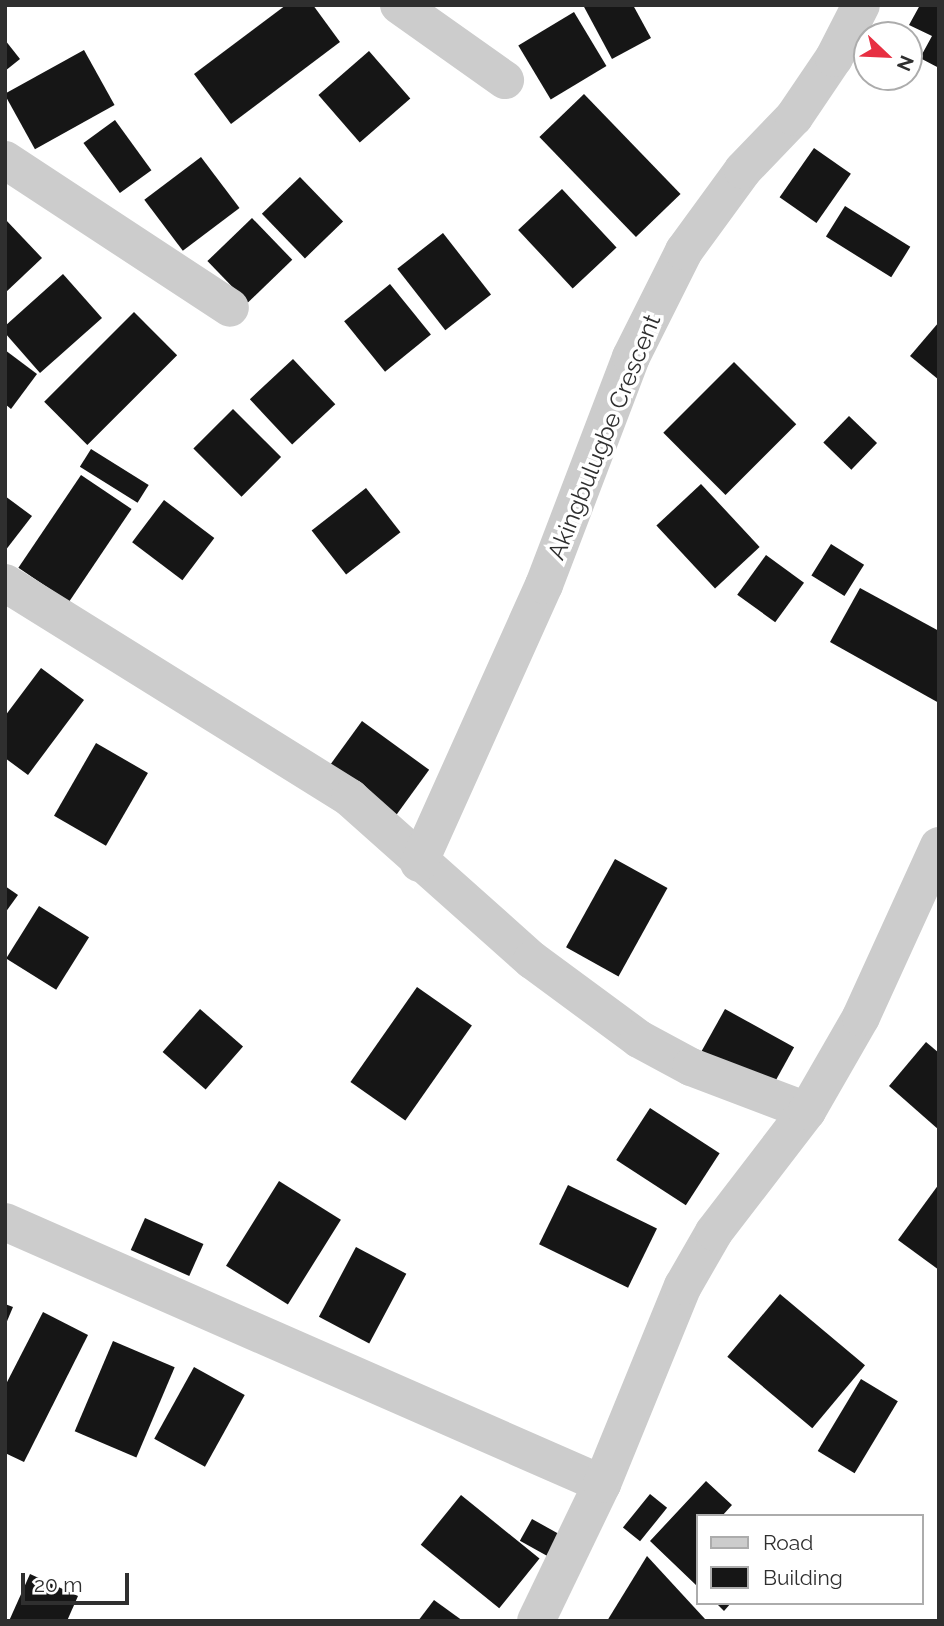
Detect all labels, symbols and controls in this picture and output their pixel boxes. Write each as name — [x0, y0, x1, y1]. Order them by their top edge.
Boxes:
north arrow — [853, 21, 923, 91]
text: N — [893, 52, 918, 74]
street label: Akingbulugbe Crescent — [542, 310, 666, 564]
legend — [696, 1514, 923, 1605]
text: Road — [763, 1530, 813, 1555]
scale bar — [24, 1560, 133, 1604]
text: Building — [763, 1565, 843, 1590]
text: 20 m — [34, 1572, 82, 1597]

